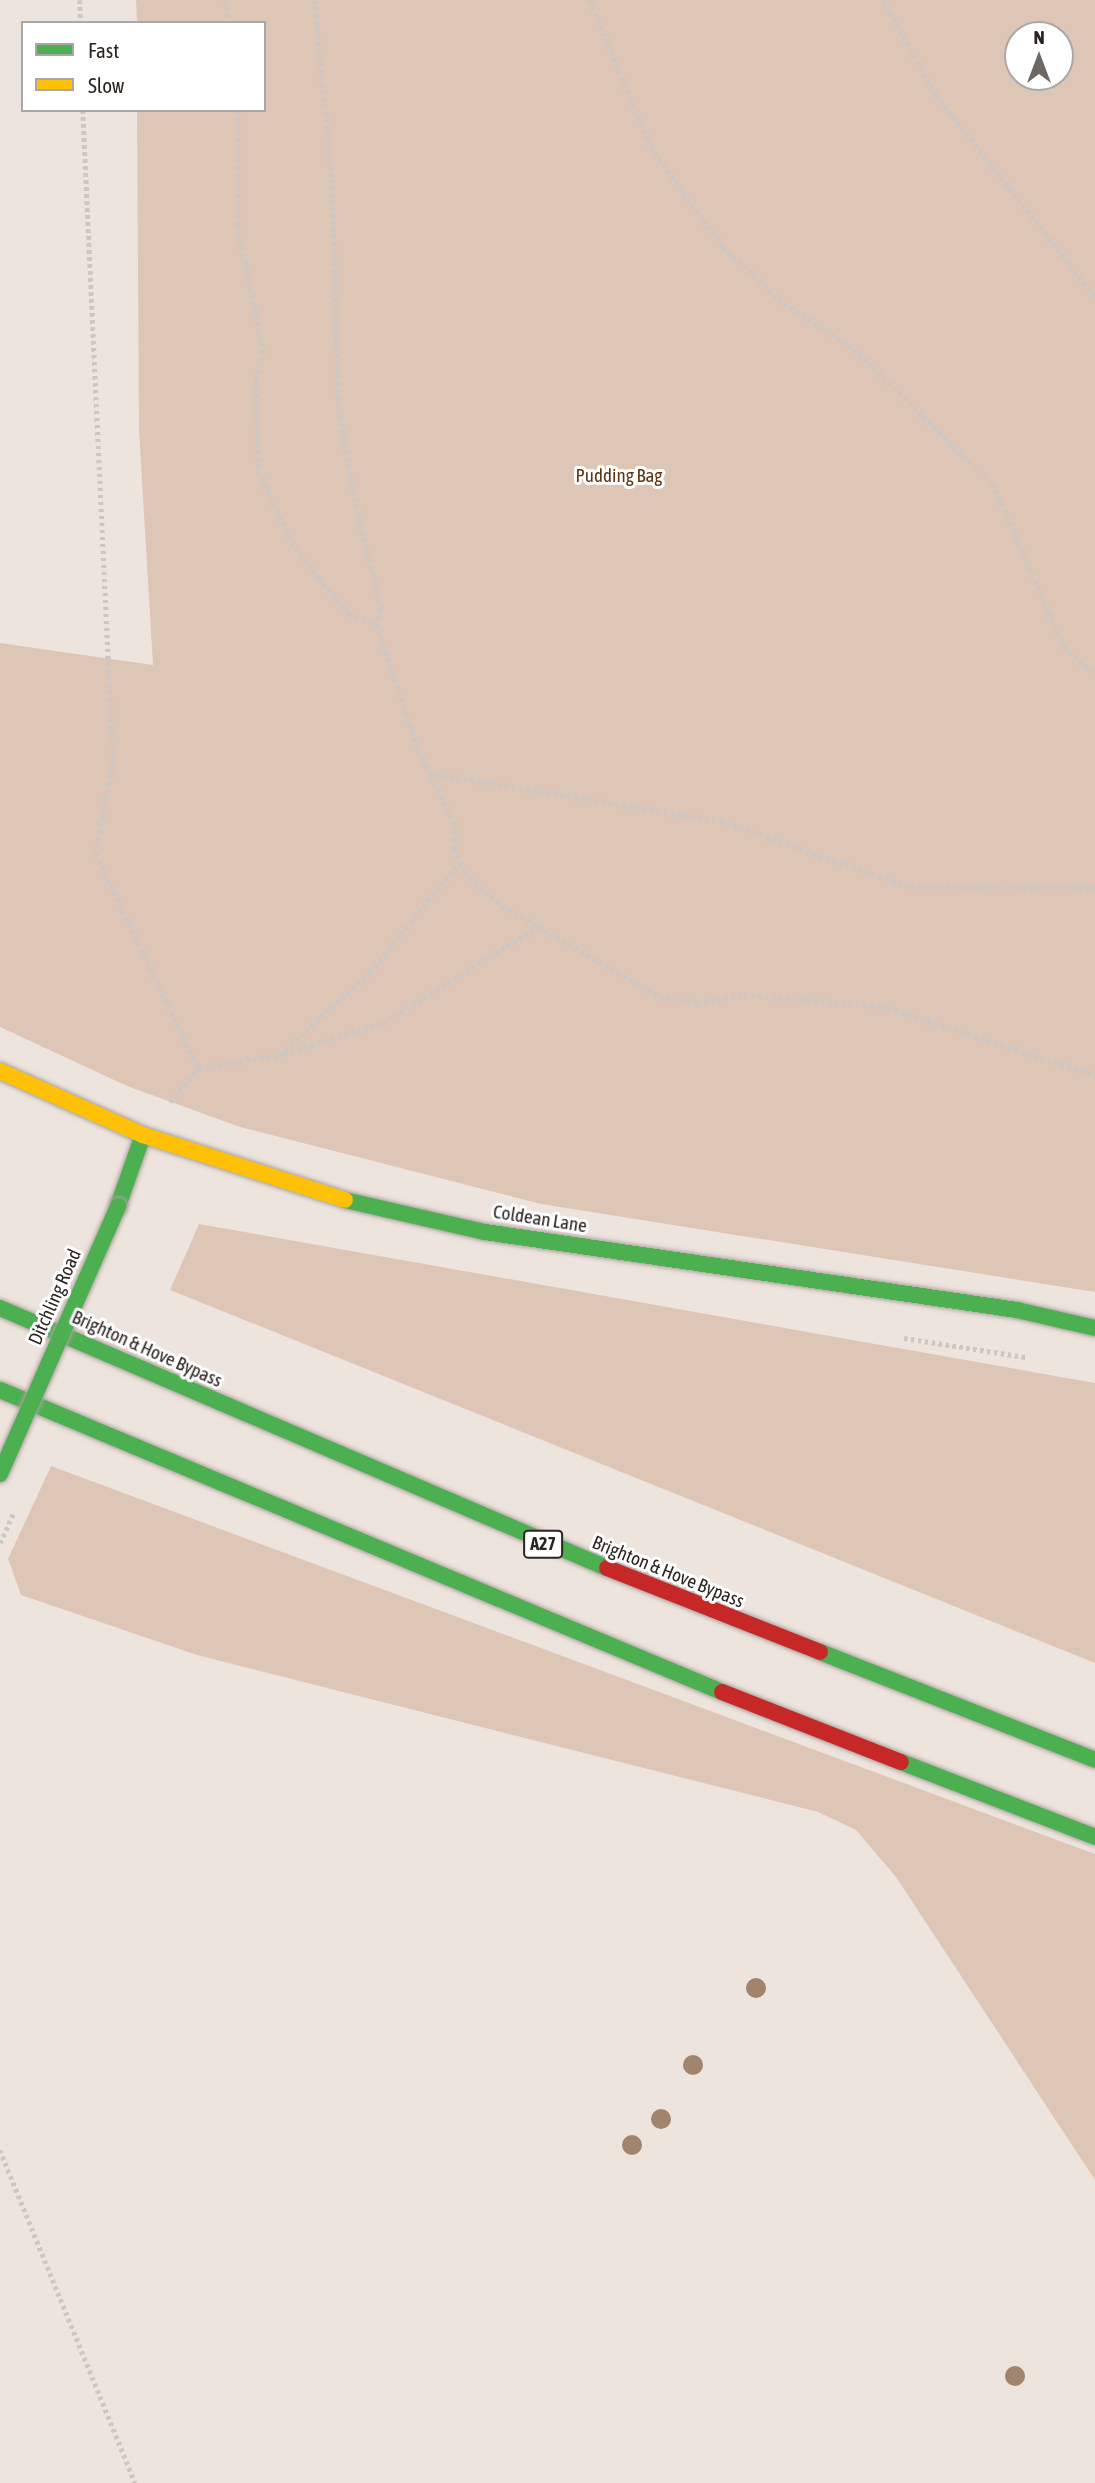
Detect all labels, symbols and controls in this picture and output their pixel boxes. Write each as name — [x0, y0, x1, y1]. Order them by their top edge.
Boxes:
legend — [21, 21, 266, 112]
north arrow — [1004, 21, 1074, 91]
text: N — [1033, 26, 1045, 48]
text: Fast — [88, 38, 119, 62]
text: Slow — [88, 73, 124, 97]
park label: Pudding Bag — [576, 465, 662, 487]
street label: Coldean Lane — [491, 1200, 589, 1238]
street label: Ditchling Road — [24, 1246, 86, 1348]
street label: Brighton & Hove Bypass — [69, 1306, 225, 1392]
road number: A27 — [522, 1530, 564, 1559]
street label: Brighton & Hove Bypass — [589, 1531, 747, 1613]

